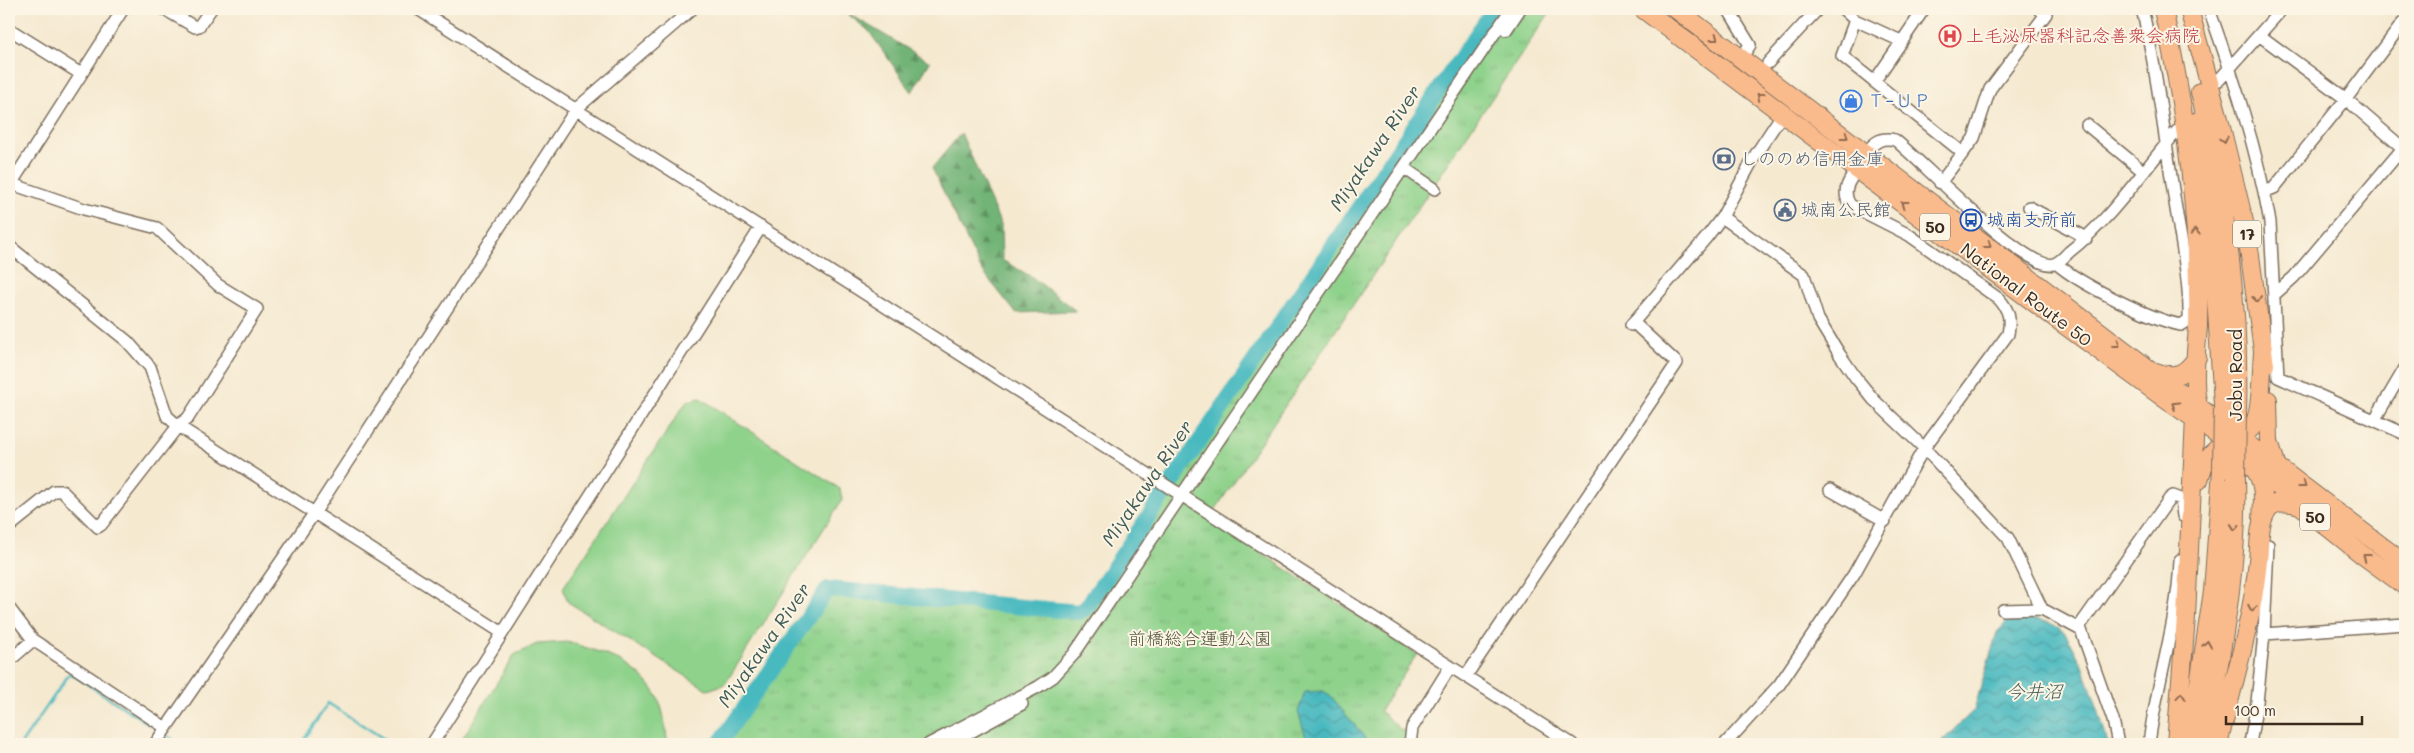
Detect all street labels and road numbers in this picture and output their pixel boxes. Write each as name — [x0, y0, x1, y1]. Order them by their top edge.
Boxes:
road number: 50 — [1920, 213, 1950, 240]
road number: 17 — [2233, 220, 2261, 248]
street label: National Route 50 — [1956, 237, 2097, 351]
street label: Jobu Road — [2223, 329, 2247, 421]
road number: 50 — [2300, 504, 2330, 530]

